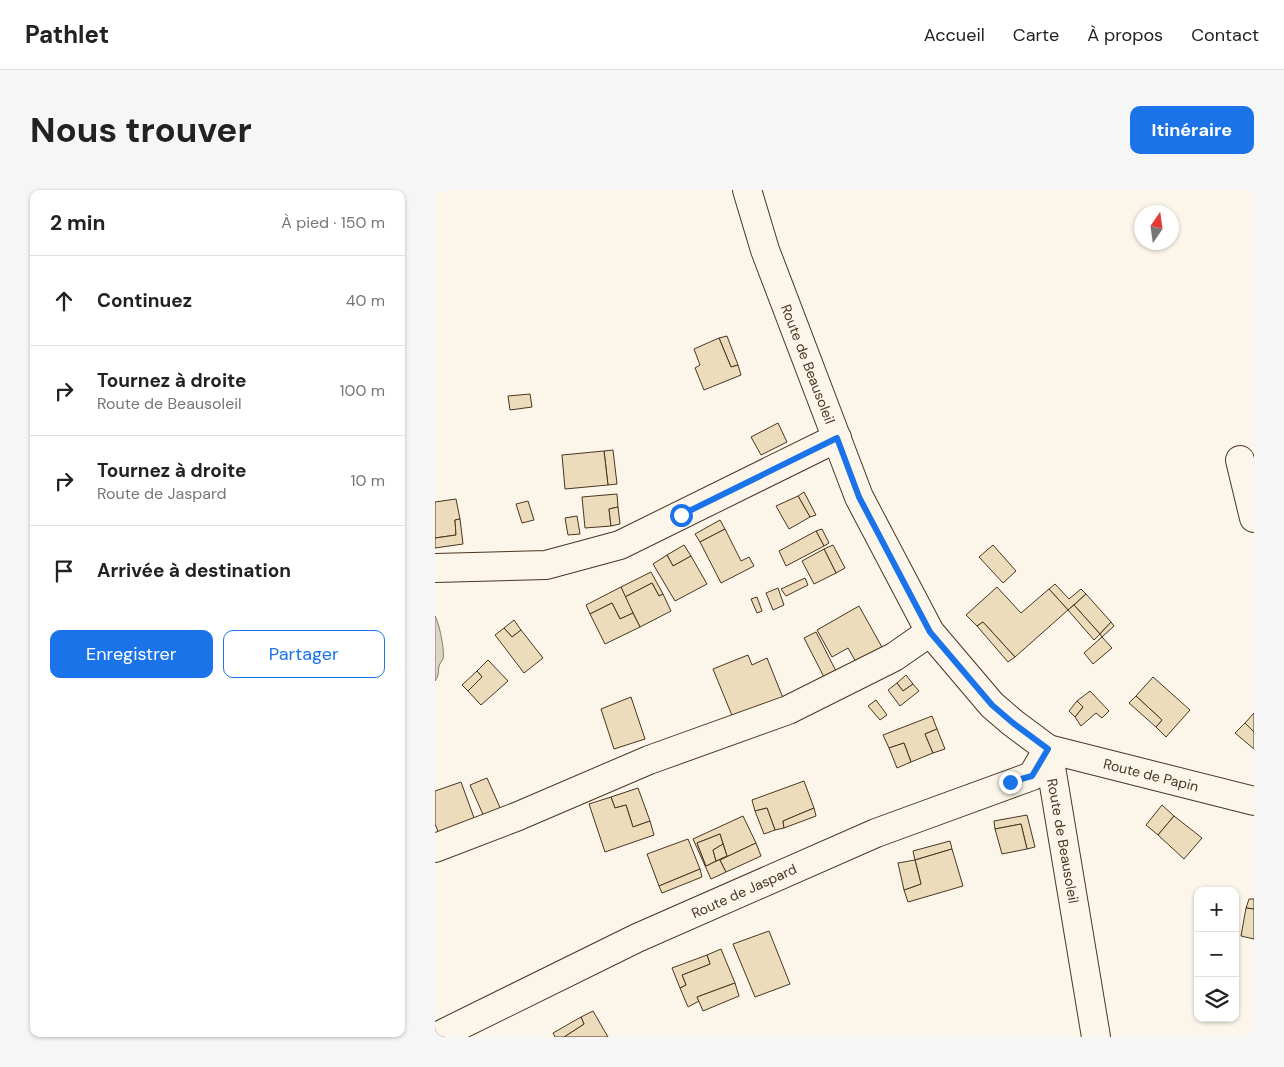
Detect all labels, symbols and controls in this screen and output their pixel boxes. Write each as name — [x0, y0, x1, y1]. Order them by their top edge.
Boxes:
text: Pathlet — [25, 19, 109, 50]
text: Accueil — [924, 23, 985, 47]
text: Carte — [1013, 23, 1059, 47]
text: À propos — [1087, 23, 1163, 47]
text: Contact — [1191, 23, 1259, 47]
button: Itinéraire — [1130, 106, 1254, 154]
text: Nous trouver — [30, 107, 252, 153]
north arrow — [1134, 205, 1179, 250]
text: 2 min — [50, 209, 106, 237]
text: À pied · 150 m — [281, 212, 385, 233]
icon: ahead — [50, 287, 78, 315]
text: Continuez — [97, 288, 192, 313]
text: 40 m — [346, 290, 385, 311]
street label: Route de Beausoleil — [777, 302, 839, 426]
text: Tournez à droite — [97, 368, 247, 393]
icon: right — [50, 377, 78, 405]
text: 100 m — [340, 380, 385, 401]
text: Route de Beausoleil — [97, 393, 242, 414]
text: Tournez à droite — [97, 458, 247, 483]
icon: right — [50, 467, 78, 495]
text: 10 m — [351, 470, 385, 491]
text: Route de Jaspard — [97, 483, 227, 504]
route start — [670, 504, 693, 527]
icon: arrive — [50, 557, 78, 585]
text: Arrivée à destination — [97, 558, 291, 583]
button: Enregistrer — [50, 630, 213, 678]
button: Partager — [223, 630, 385, 678]
street label: Route de Papin — [1102, 755, 1200, 795]
route end — [999, 771, 1022, 794]
street label: Route de Beausoleil — [1043, 777, 1083, 905]
street label: Route de Jaspard — [689, 860, 799, 922]
map controls — [1194, 887, 1239, 1022]
button: + — [1194, 887, 1239, 932]
button: − — [1194, 932, 1239, 977]
button: layers — [1194, 977, 1239, 1022]

